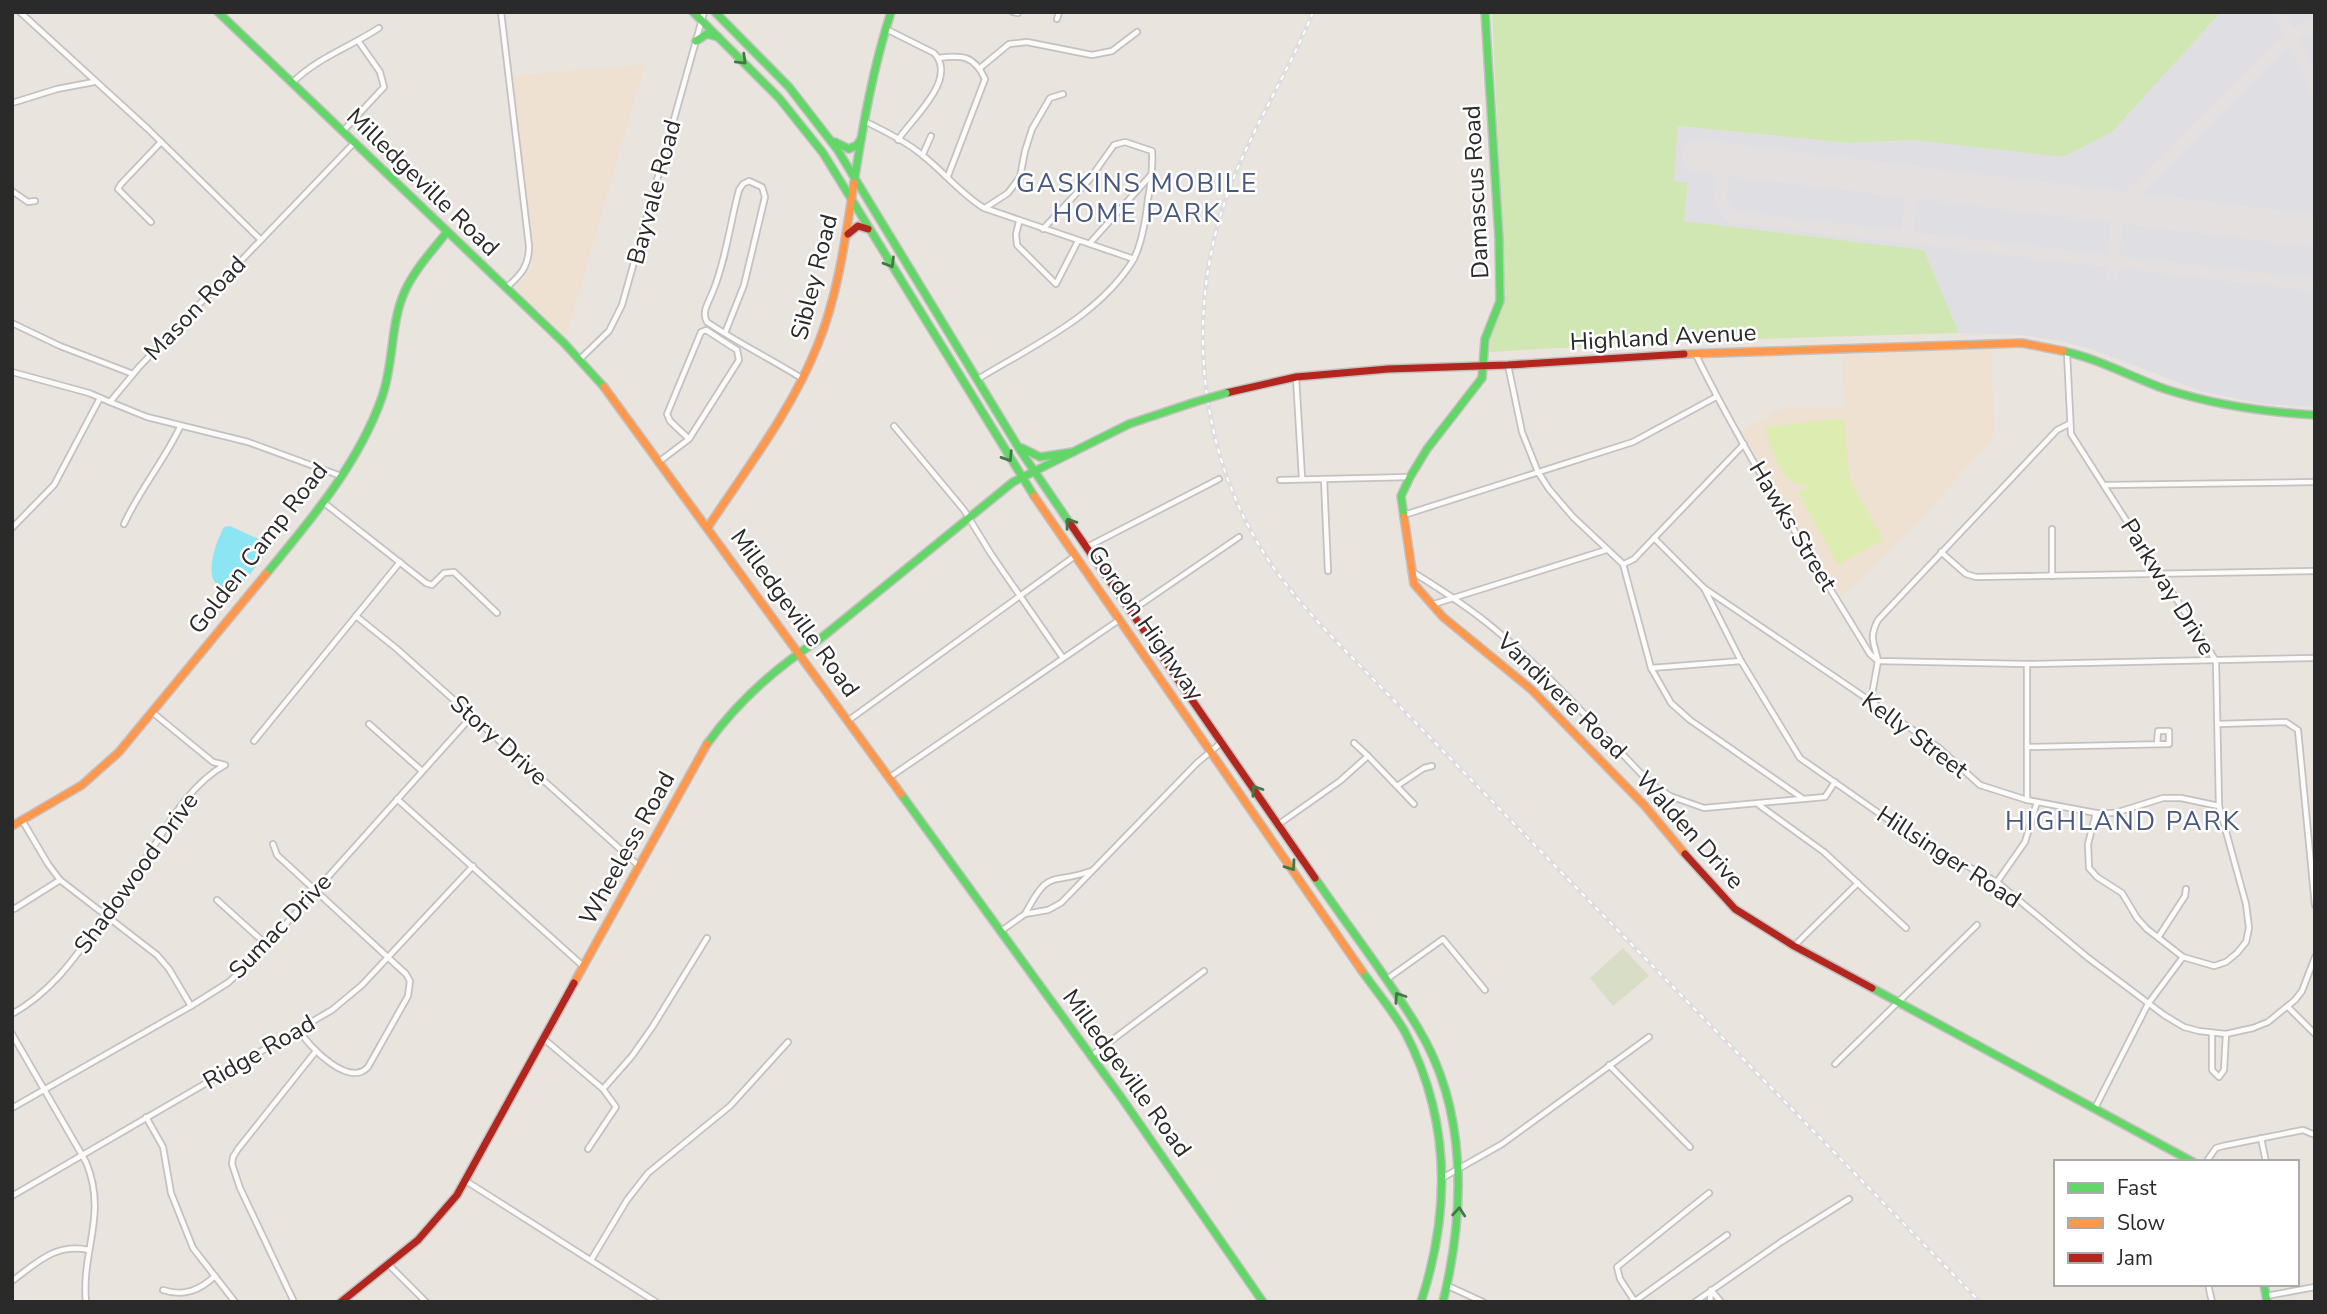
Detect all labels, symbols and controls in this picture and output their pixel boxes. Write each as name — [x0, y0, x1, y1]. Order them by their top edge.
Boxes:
one-way arrow — [734, 51, 747, 64]
street label: Milledgeville Road — [340, 101, 506, 263]
street label: Damascus Road — [1455, 105, 1497, 279]
street label: Bayvale Road — [619, 116, 689, 268]
district label: GASKINS MOBILE HOME PARK — [1016, 166, 1258, 231]
street label: Sibley Road — [783, 211, 845, 343]
street label: Mason Road — [137, 249, 253, 367]
one-way arrow — [882, 255, 895, 268]
street label: Highland Avenue — [1569, 316, 1757, 358]
one-way arrow — [1000, 449, 1012, 462]
street label: Hawks Street — [1742, 455, 1845, 597]
street label: Golden Camp Road — [181, 456, 335, 640]
street label: Parkway Drive — [2113, 513, 2223, 661]
one-way arrow — [1066, 518, 1078, 531]
street label: Milledgeville Road — [723, 523, 867, 703]
street label: Gordon Highway — [1081, 539, 1212, 708]
street label: Vandivere Road — [1489, 625, 1634, 766]
street label: Kelly Street — [1855, 684, 1975, 786]
street label: Story Drive — [443, 688, 555, 792]
street label: Walden Drive — [1629, 764, 1751, 896]
street label: Wheeless Road — [572, 766, 682, 930]
one-way arrow — [1252, 785, 1264, 798]
street label: Shadowood Drive — [67, 786, 205, 960]
street label: Hillsinger Road — [1871, 798, 2027, 916]
district label: HIGHLAND PARK — [2005, 804, 2241, 839]
one-way arrow — [1283, 858, 1295, 871]
street label: Sumac Drive — [221, 866, 339, 986]
street label: Milledgeville Road — [1055, 983, 1199, 1163]
one-way arrow — [1395, 992, 1407, 1005]
street label: Ridge Road — [197, 1007, 321, 1097]
legend — [2054, 1160, 2299, 1286]
text: Fast — [2117, 1174, 2157, 1202]
one-way arrow — [1451, 1206, 1466, 1217]
text: Slow — [2117, 1209, 2166, 1237]
text: Jam — [2116, 1244, 2153, 1272]

